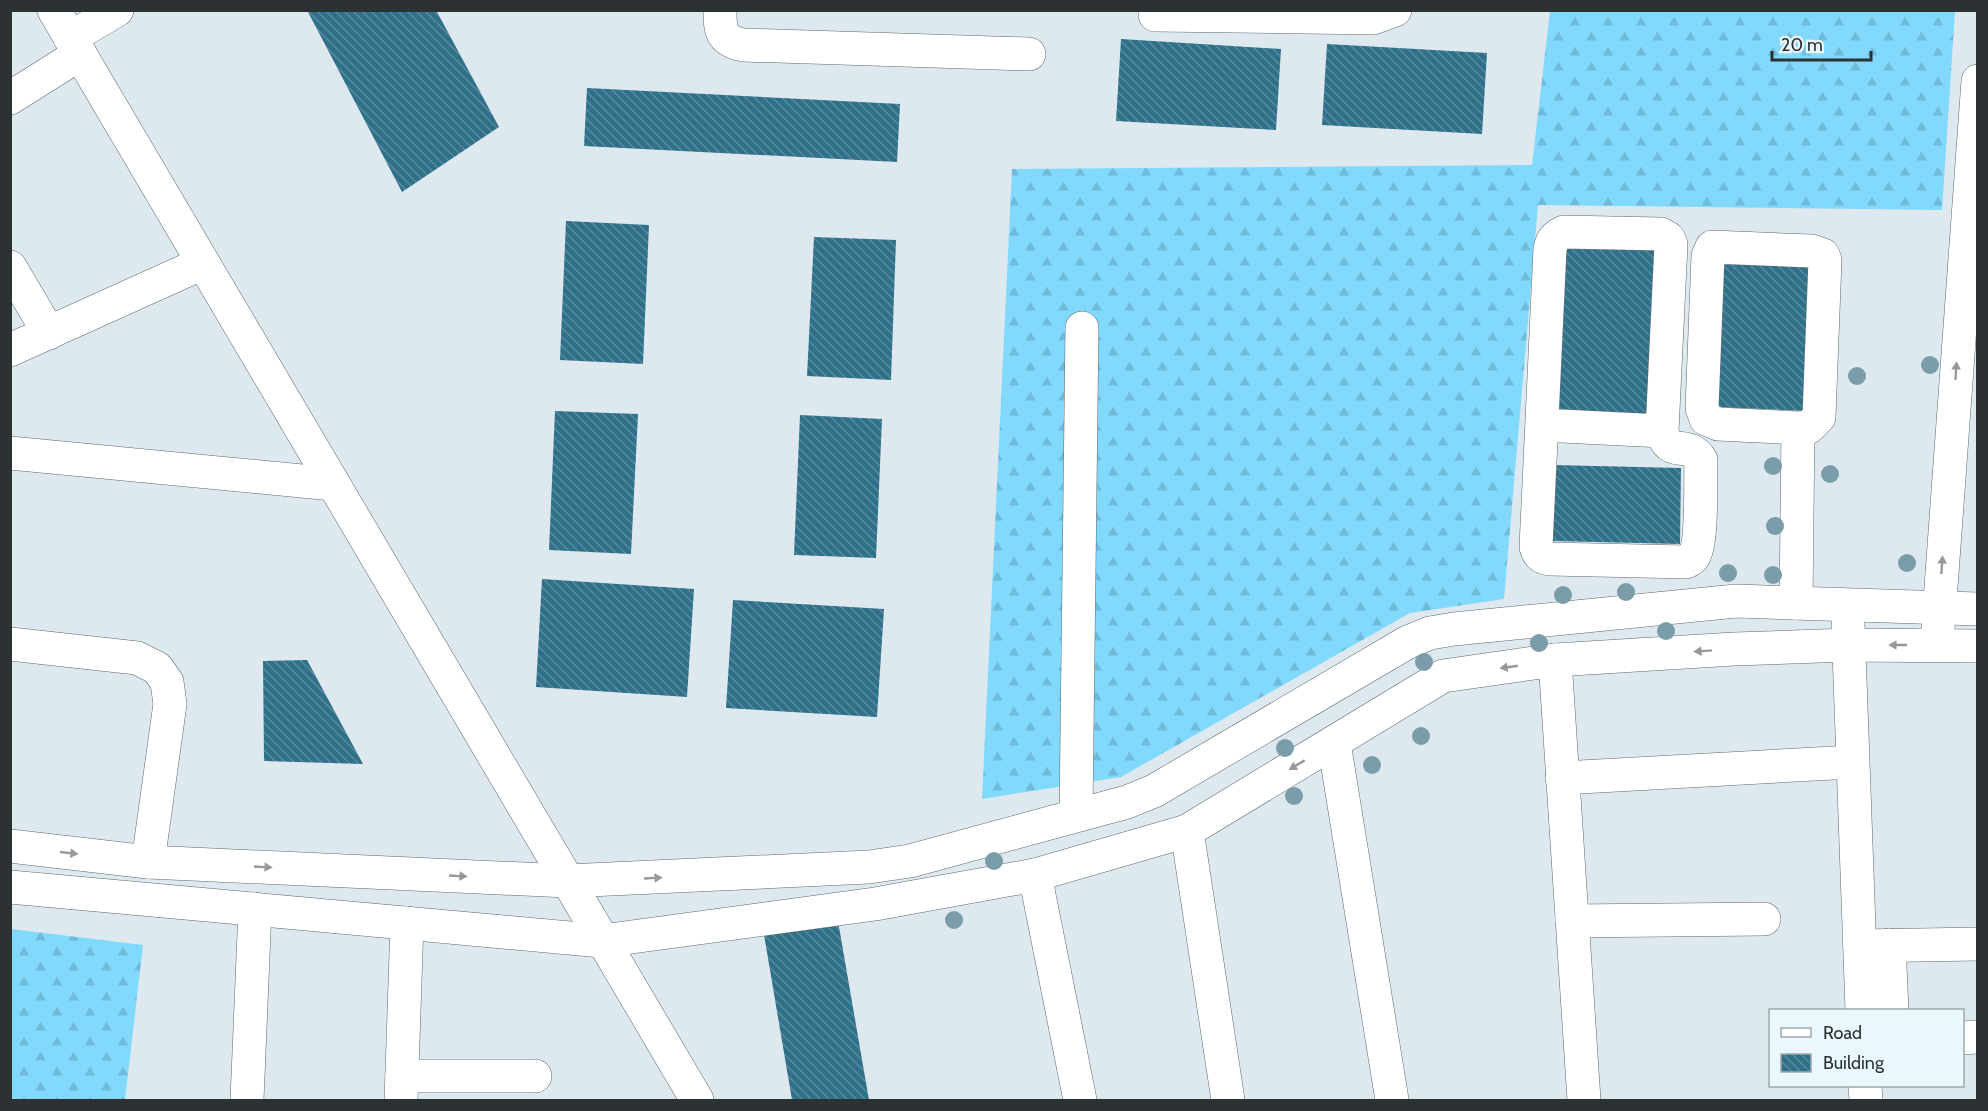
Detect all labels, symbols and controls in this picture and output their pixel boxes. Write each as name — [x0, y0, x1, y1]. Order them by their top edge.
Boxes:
scale bar — [1772, 24, 1871, 62]
text: 20 m — [1781, 34, 1823, 56]
one-way arrow — [1952, 361, 1961, 380]
one-way arrow — [1937, 556, 1947, 575]
one-way arrow — [1889, 640, 1908, 650]
one-way arrow — [1694, 646, 1713, 655]
one-way arrow — [1499, 662, 1518, 671]
one-way arrow — [1289, 759, 1305, 770]
one-way arrow — [59, 848, 78, 857]
one-way arrow — [253, 863, 272, 872]
one-way arrow — [448, 872, 467, 881]
one-way arrow — [643, 873, 662, 882]
legend — [1769, 1009, 1964, 1087]
text: Road — [1823, 1022, 1862, 1044]
text: Building — [1823, 1052, 1885, 1074]

